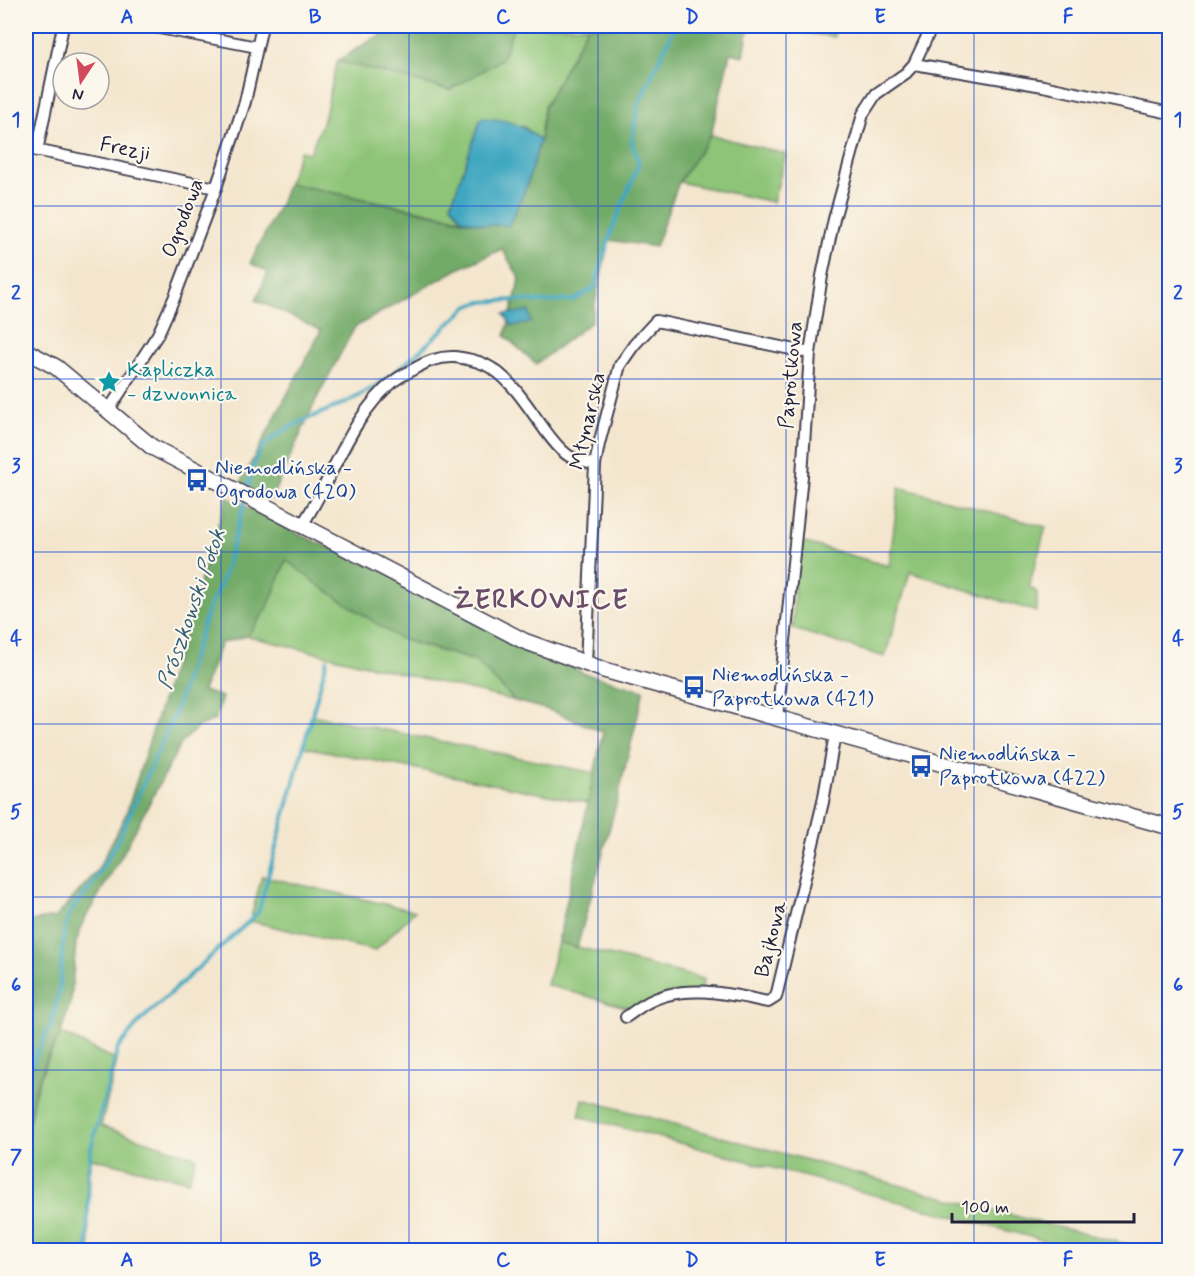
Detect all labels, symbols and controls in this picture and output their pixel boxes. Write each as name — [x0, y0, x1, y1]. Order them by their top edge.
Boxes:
text: A — [120, 4, 134, 31]
text: B — [309, 4, 322, 31]
text: C — [496, 4, 511, 31]
text: D — [685, 4, 699, 31]
text: E — [874, 4, 886, 31]
text: F — [1063, 4, 1074, 31]
north arrow — [51, 51, 111, 111]
text: N — [70, 83, 86, 106]
text: 1 — [12, 107, 20, 134]
text: 1 — [1174, 107, 1182, 134]
street label: Frezji — [97, 130, 153, 168]
street label: Ogrodowa — [155, 174, 211, 262]
text: 2 — [11, 280, 21, 307]
text: 2 — [1173, 280, 1183, 307]
street label: Paprotkowa — [772, 320, 810, 430]
place label: Kapliczka - dzwonnica — [127, 356, 237, 408]
place icon: Kapliczka - dzwonnica — [96, 369, 122, 395]
street label: Młynarska — [563, 369, 613, 473]
text: 3 — [11, 453, 21, 480]
text: 3 — [1173, 453, 1183, 480]
place label: Niemodlińska - Ogrodowa (420) — [215, 454, 356, 506]
bus stop icon: Niemodlińska - Ogrodowa (420) — [184, 467, 210, 493]
water label: Prószkowski Potok — [151, 525, 233, 693]
district label: ŻERKOWICE — [453, 583, 629, 618]
text: 4 — [10, 626, 22, 653]
text: 4 — [1172, 626, 1184, 653]
place label: Niemodlińska - Paprotkowa (421) — [712, 661, 874, 713]
bus stop icon: Niemodlińska - Paprotkowa (421) — [681, 674, 707, 700]
place label: Niemodlińska - Paprotkowa (422) — [939, 740, 1106, 792]
bus stop icon: Niemodlińska - Paprotkowa (422) — [908, 753, 934, 779]
text: 5 — [10, 799, 22, 826]
text: 5 — [1172, 799, 1184, 826]
street label: Bajkowa — [748, 897, 794, 980]
text: 6 — [11, 972, 21, 999]
text: 6 — [1173, 972, 1183, 999]
text: 7 — [10, 1144, 22, 1171]
text: 7 — [1172, 1144, 1184, 1171]
scale bar — [952, 1186, 1134, 1224]
text: 100 m — [961, 1196, 1009, 1220]
text: A — [120, 1247, 134, 1274]
text: B — [309, 1247, 322, 1274]
text: C — [496, 1247, 511, 1274]
text: D — [685, 1247, 699, 1274]
text: E — [874, 1247, 886, 1274]
text: F — [1063, 1247, 1074, 1274]

